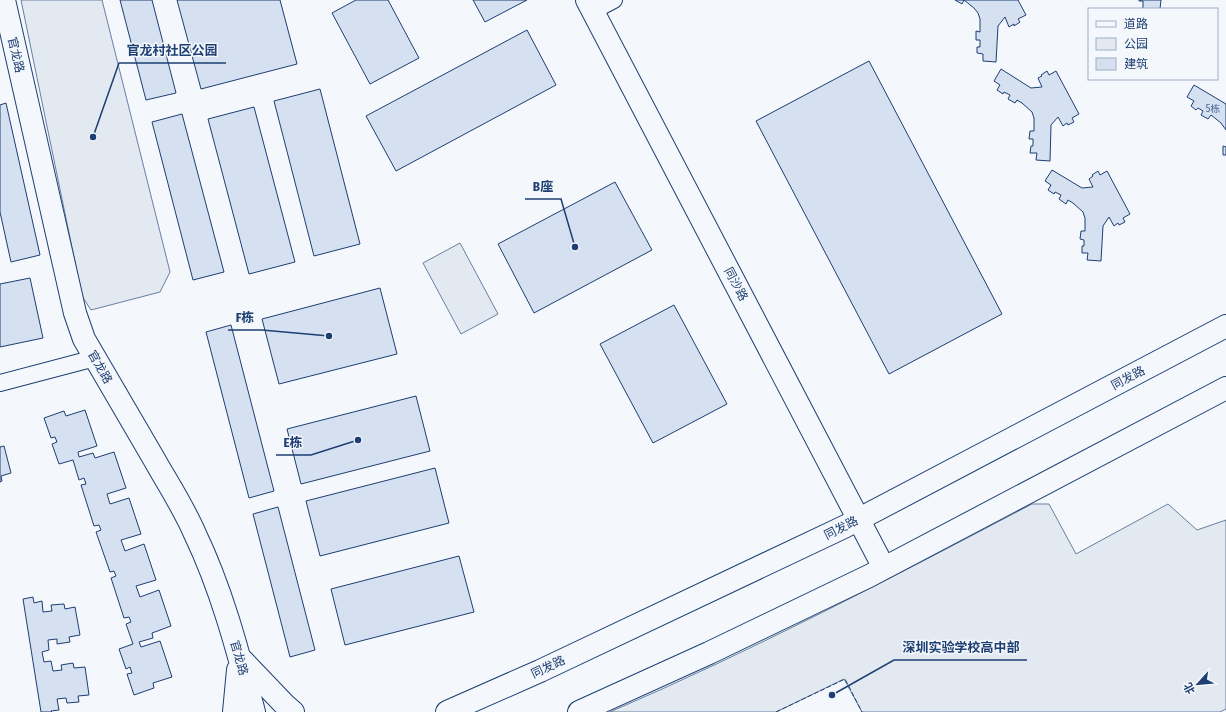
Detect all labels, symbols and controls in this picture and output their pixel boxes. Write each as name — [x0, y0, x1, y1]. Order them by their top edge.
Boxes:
legend — [1088, 8, 1218, 80]
text: 道路 — [1124, 17, 1148, 31]
street label: 官龙路 — [5, 36, 27, 74]
text: 公园 — [1124, 37, 1148, 51]
callout: 官龙村社区公园 — [119, 38, 226, 63]
text: 官龙村社区公园 — [126, 43, 218, 58]
text: 建筑 — [1124, 57, 1148, 71]
house number: 5栋 — [1206, 103, 1220, 115]
callout: B座 — [525, 174, 561, 199]
text: B座 — [533, 179, 553, 194]
street label: 同沙路 — [721, 265, 751, 303]
callout: F栋 — [228, 305, 262, 330]
text: F栋 — [236, 310, 254, 325]
street label: 官龙路 — [85, 348, 115, 386]
street label: 同发路 — [1109, 363, 1147, 393]
callout: E栋 — [276, 430, 311, 455]
text: E栋 — [283, 435, 303, 450]
street label: 同发路 — [822, 514, 860, 542]
callout: 深圳实验学校高中部 — [894, 635, 1027, 660]
street label: 官龙路 — [227, 639, 251, 677]
text: 深圳实验学校高中部 — [902, 640, 1020, 655]
street label: 同发路 — [529, 653, 567, 681]
north arrow — [1178, 664, 1218, 704]
text: 北 — [1181, 680, 1198, 696]

